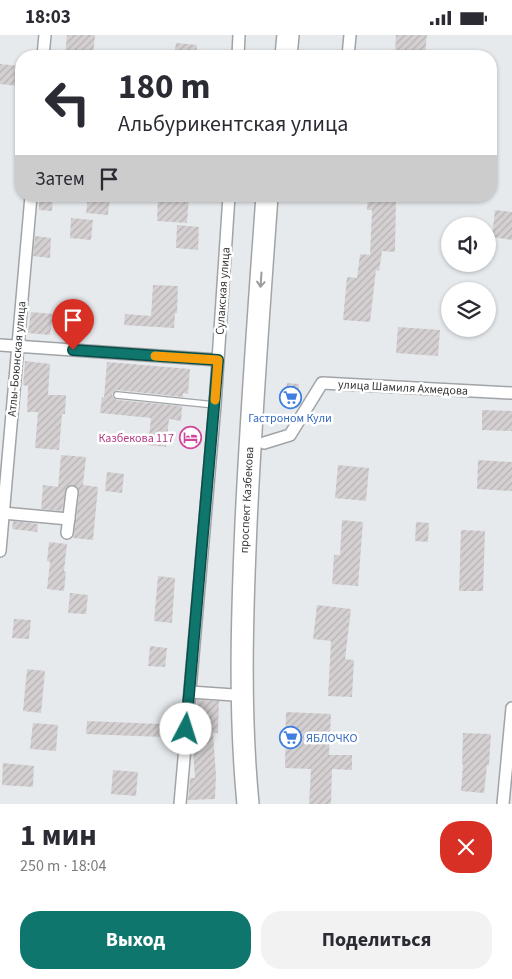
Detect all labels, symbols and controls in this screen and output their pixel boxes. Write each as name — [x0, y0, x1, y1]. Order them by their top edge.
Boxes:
text: 18:03 — [25, 4, 71, 31]
text: 180 m — [118, 62, 210, 112]
icon: left — [35, 70, 100, 135]
text: Альбурикентская улица — [118, 108, 348, 140]
icon: arrive — [95, 165, 123, 193]
text: Затем — [35, 166, 85, 193]
map controls — [441, 217, 496, 337]
button: sound — [441, 217, 496, 272]
street label: Сулакская улица — [211, 247, 235, 335]
one-way arrow — [256, 272, 266, 288]
button: layers — [441, 282, 496, 337]
pin — [52, 299, 94, 350]
street label: Атлы-Боюнская улица — [3, 300, 31, 418]
icon: arrive — [59, 306, 87, 334]
street label: улица Шамиля Ахмедова — [338, 376, 468, 400]
supermarket icon: Гастроном Кули — [278, 385, 302, 409]
place label: Гастроном Кули — [248, 410, 332, 427]
hotel icon: Казбекова 117 — [178, 426, 202, 450]
place label: Казбекова 117 — [98, 430, 174, 447]
street label: проспект Казбекова — [236, 446, 258, 554]
position arrow — [159, 702, 211, 754]
supermarket icon: ЯБЛОЧКО — [278, 726, 302, 750]
place label: ЯБЛОЧКО — [306, 730, 357, 747]
text: 1 мин — [20, 814, 97, 857]
button: close — [440, 821, 492, 873]
text: 250 m · 18:04 — [20, 855, 107, 877]
button: Выход — [20, 911, 251, 969]
button: Поделиться — [261, 911, 492, 969]

